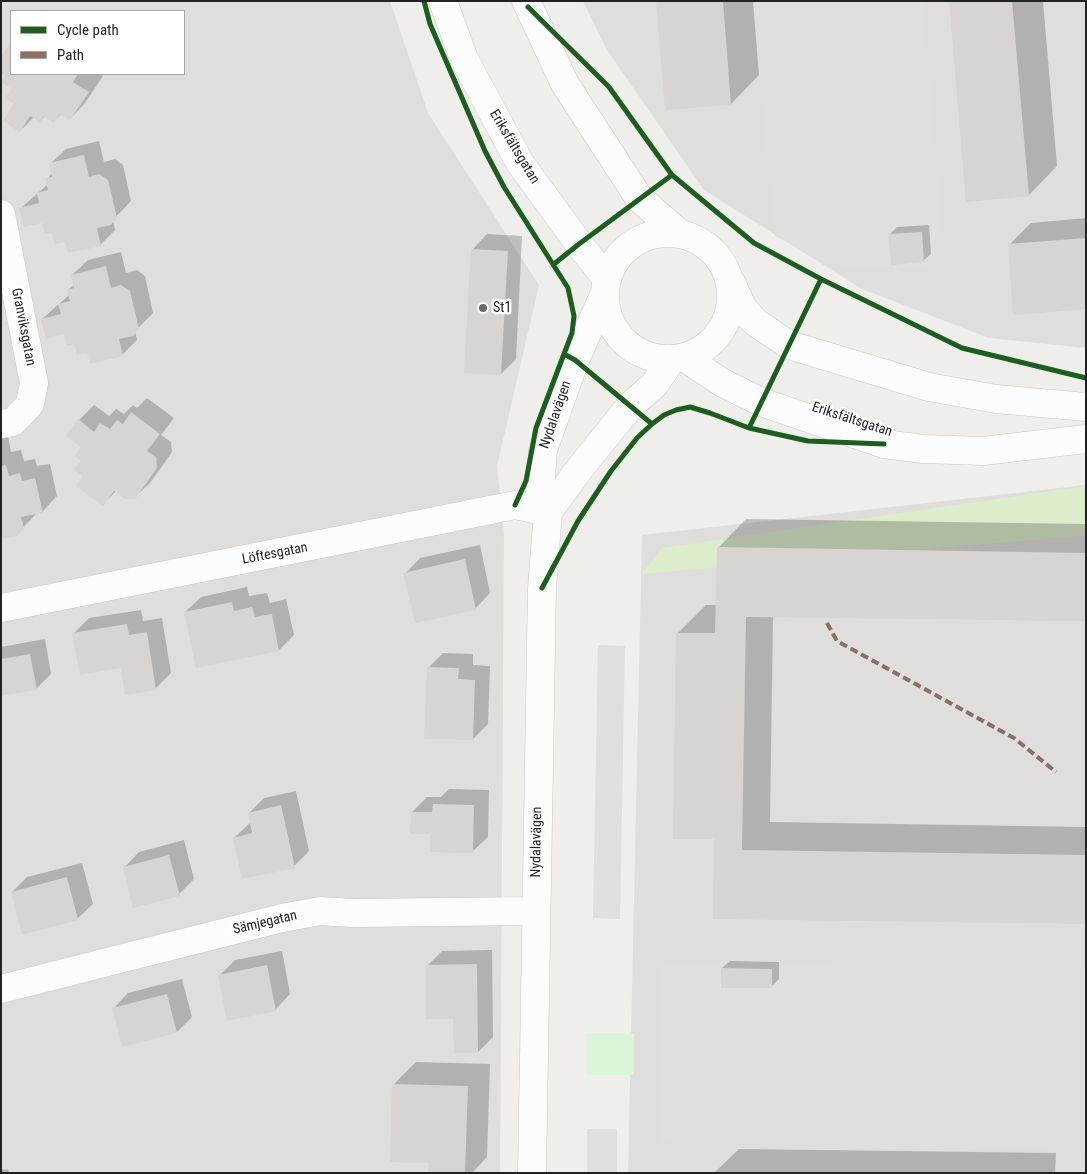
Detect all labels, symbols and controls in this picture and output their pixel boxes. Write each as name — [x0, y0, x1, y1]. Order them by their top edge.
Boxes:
legend — [10, 10, 185, 75]
text: Cycle path — [57, 21, 119, 39]
text: Path — [57, 46, 84, 64]
street label: Eriksfältsgatan — [485, 107, 543, 187]
street label: Granviksgatan — [7, 287, 39, 367]
place label: St1 — [493, 300, 511, 316]
marker: St1 — [477, 302, 489, 314]
street label: Nydalavägen — [537, 379, 575, 451]
street label: Eriksfältsgatan — [810, 399, 894, 441]
street label: Löftesgatan — [241, 539, 309, 569]
street label: Nydalavägen — [528, 806, 546, 878]
street label: Sämjegatan — [231, 907, 299, 939]

